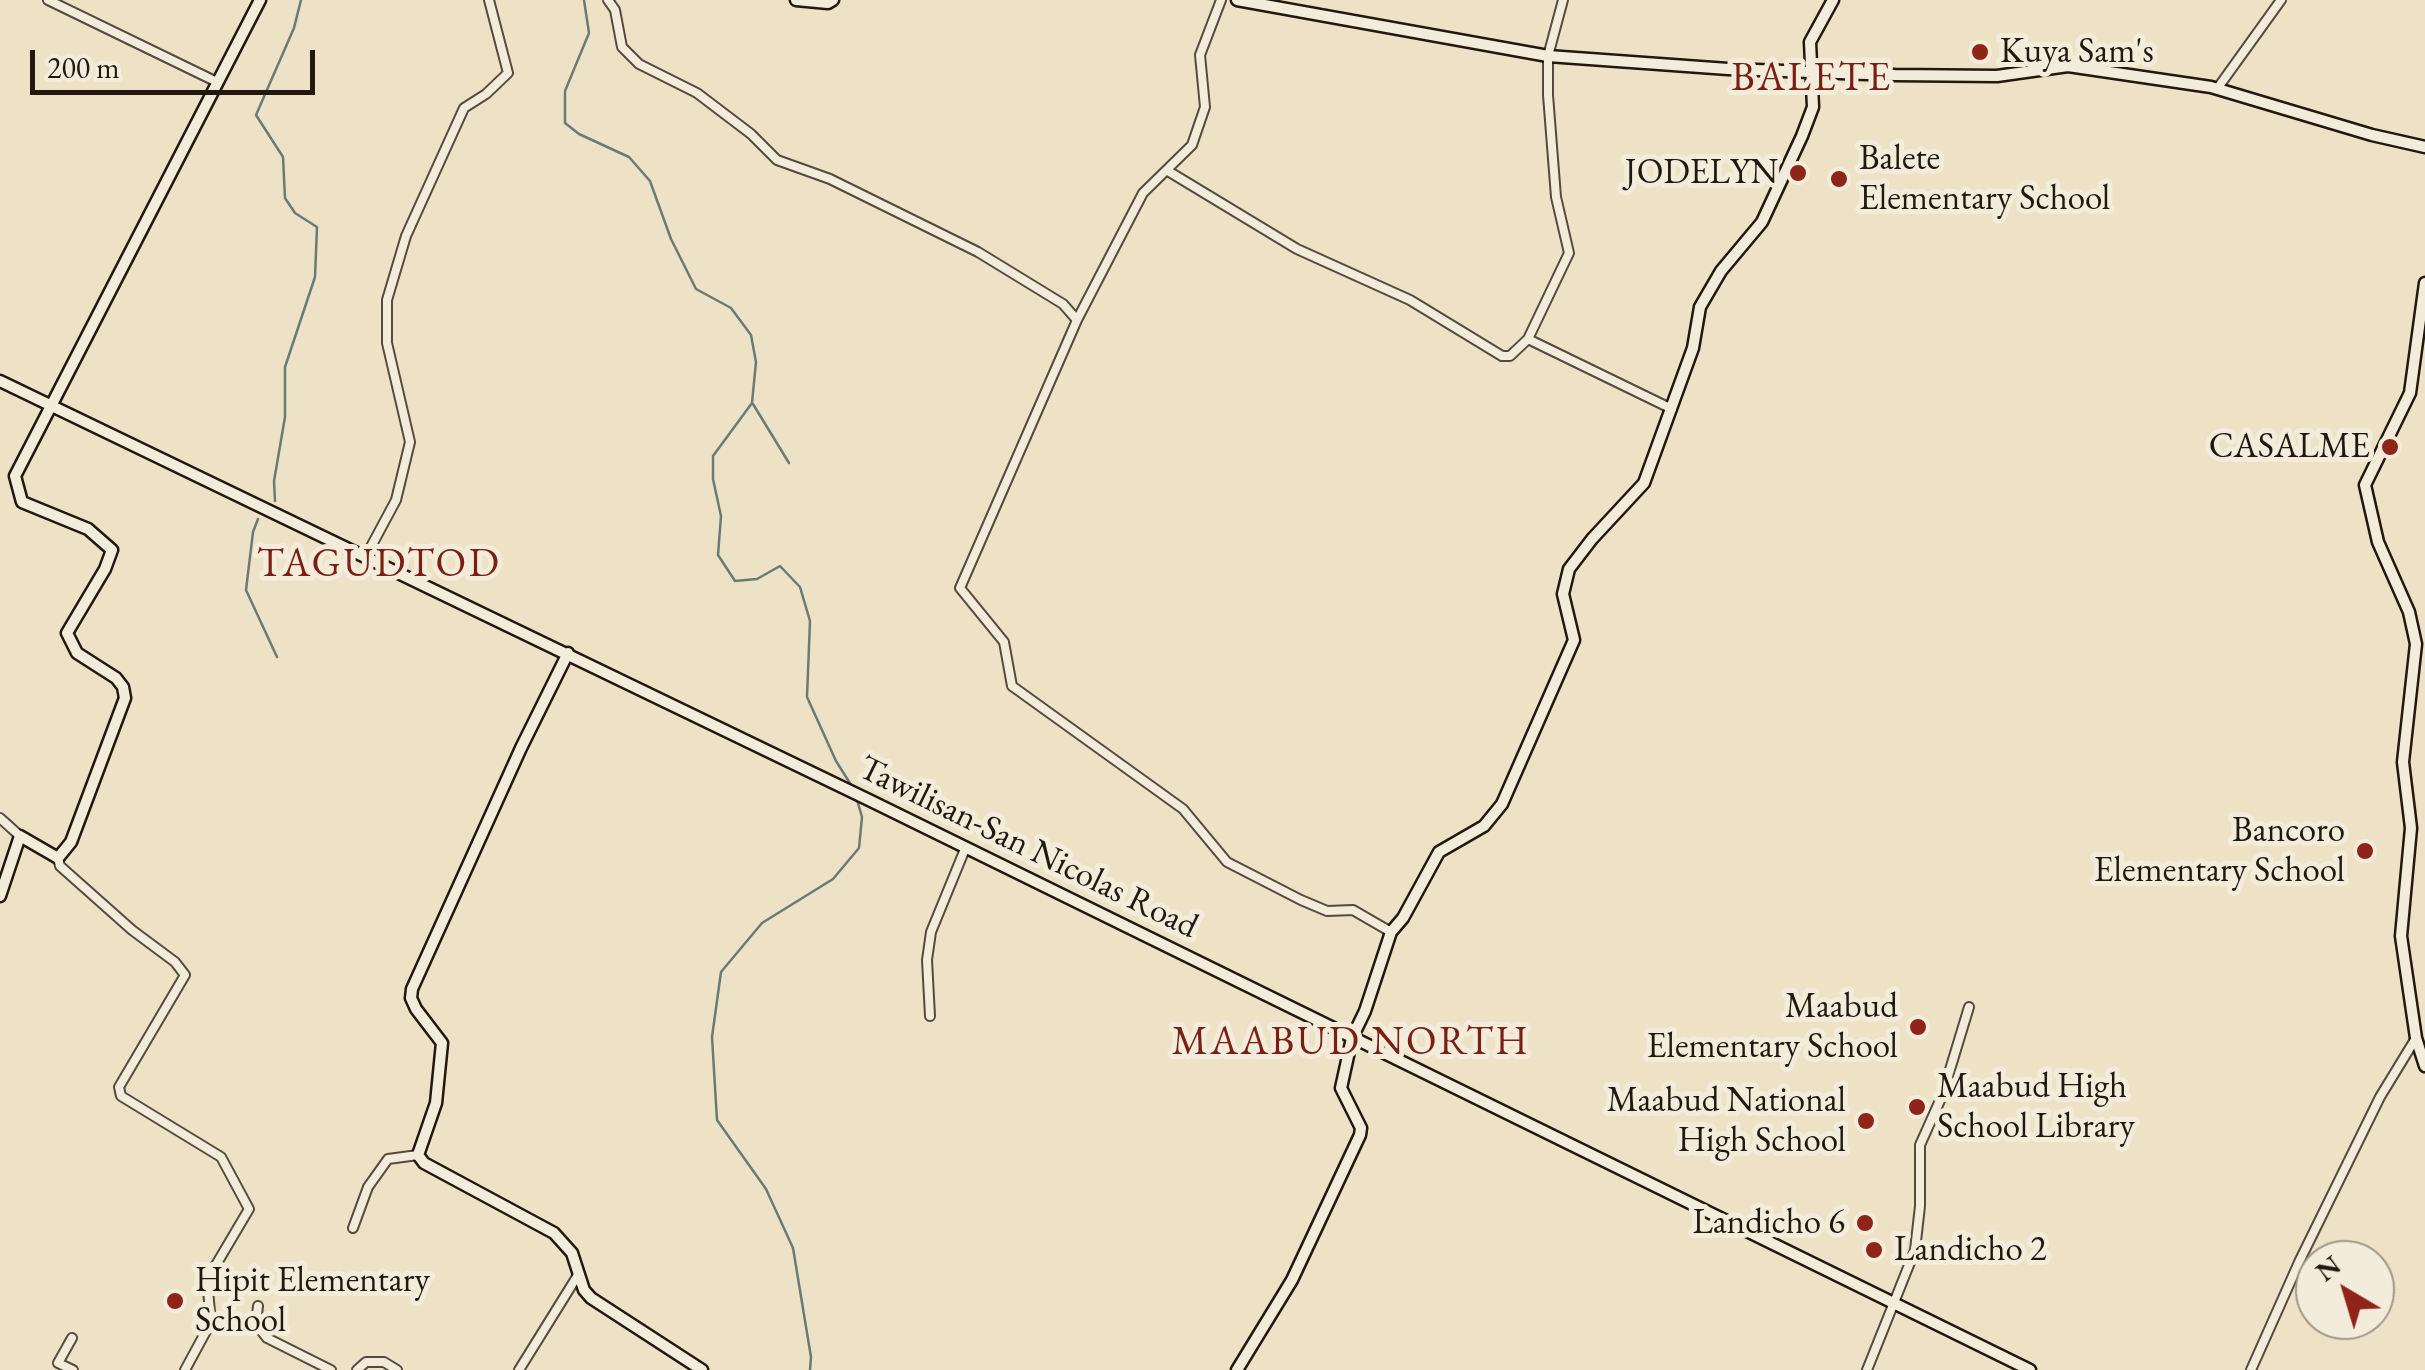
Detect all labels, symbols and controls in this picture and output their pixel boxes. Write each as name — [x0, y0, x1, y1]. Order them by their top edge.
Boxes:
scale bar — [35, 30, 320, 92]
place label: Kuya Sam's — [2000, 31, 2154, 73]
marker: Kuya Sam's — [1969, 41, 1991, 63]
text: 200 m — [47, 48, 120, 87]
district label: BALETE — [1731, 55, 1893, 103]
place label: Balete Elementary School — [1859, 138, 2110, 220]
place label: JODELYN — [1625, 152, 1778, 194]
marker: JODELYN — [1787, 162, 1809, 184]
marker: Balete Elementary School — [1828, 168, 1850, 190]
place label: CASALME — [2209, 426, 2370, 468]
marker: CASALME — [2379, 436, 2401, 458]
district label: TAGUDTOD — [257, 541, 501, 589]
street label: Tawilisan-San Nicolas Road — [852, 748, 1204, 948]
place label: Bancoro Elementary School — [2094, 810, 2345, 892]
marker: Bancoro Elementary School — [2354, 840, 2376, 862]
place label: Maabud Elementary School — [1647, 986, 1898, 1068]
marker: Maabud Elementary School — [1907, 1016, 1929, 1038]
district label: MAABUD NORTH — [1172, 1019, 1530, 1067]
place label: Maabud High School Library — [1937, 1066, 2135, 1148]
place label: Maabud National High School — [1607, 1080, 1846, 1162]
marker: Maabud High School Library — [1906, 1096, 1928, 1118]
marker: Maabud National High School — [1855, 1110, 1877, 1132]
place label: Landicho 6 — [1692, 1202, 1845, 1244]
marker: Landicho 6 — [1854, 1212, 1876, 1234]
place label: Landicho 2 — [1894, 1229, 2047, 1271]
marker: Landicho 2 — [1863, 1239, 1885, 1261]
north arrow — [2295, 1240, 2395, 1340]
text: N — [2308, 1247, 2348, 1289]
place label: Hipit Elementary School — [195, 1260, 430, 1342]
marker: Hipit Elementary School — [164, 1290, 186, 1312]

